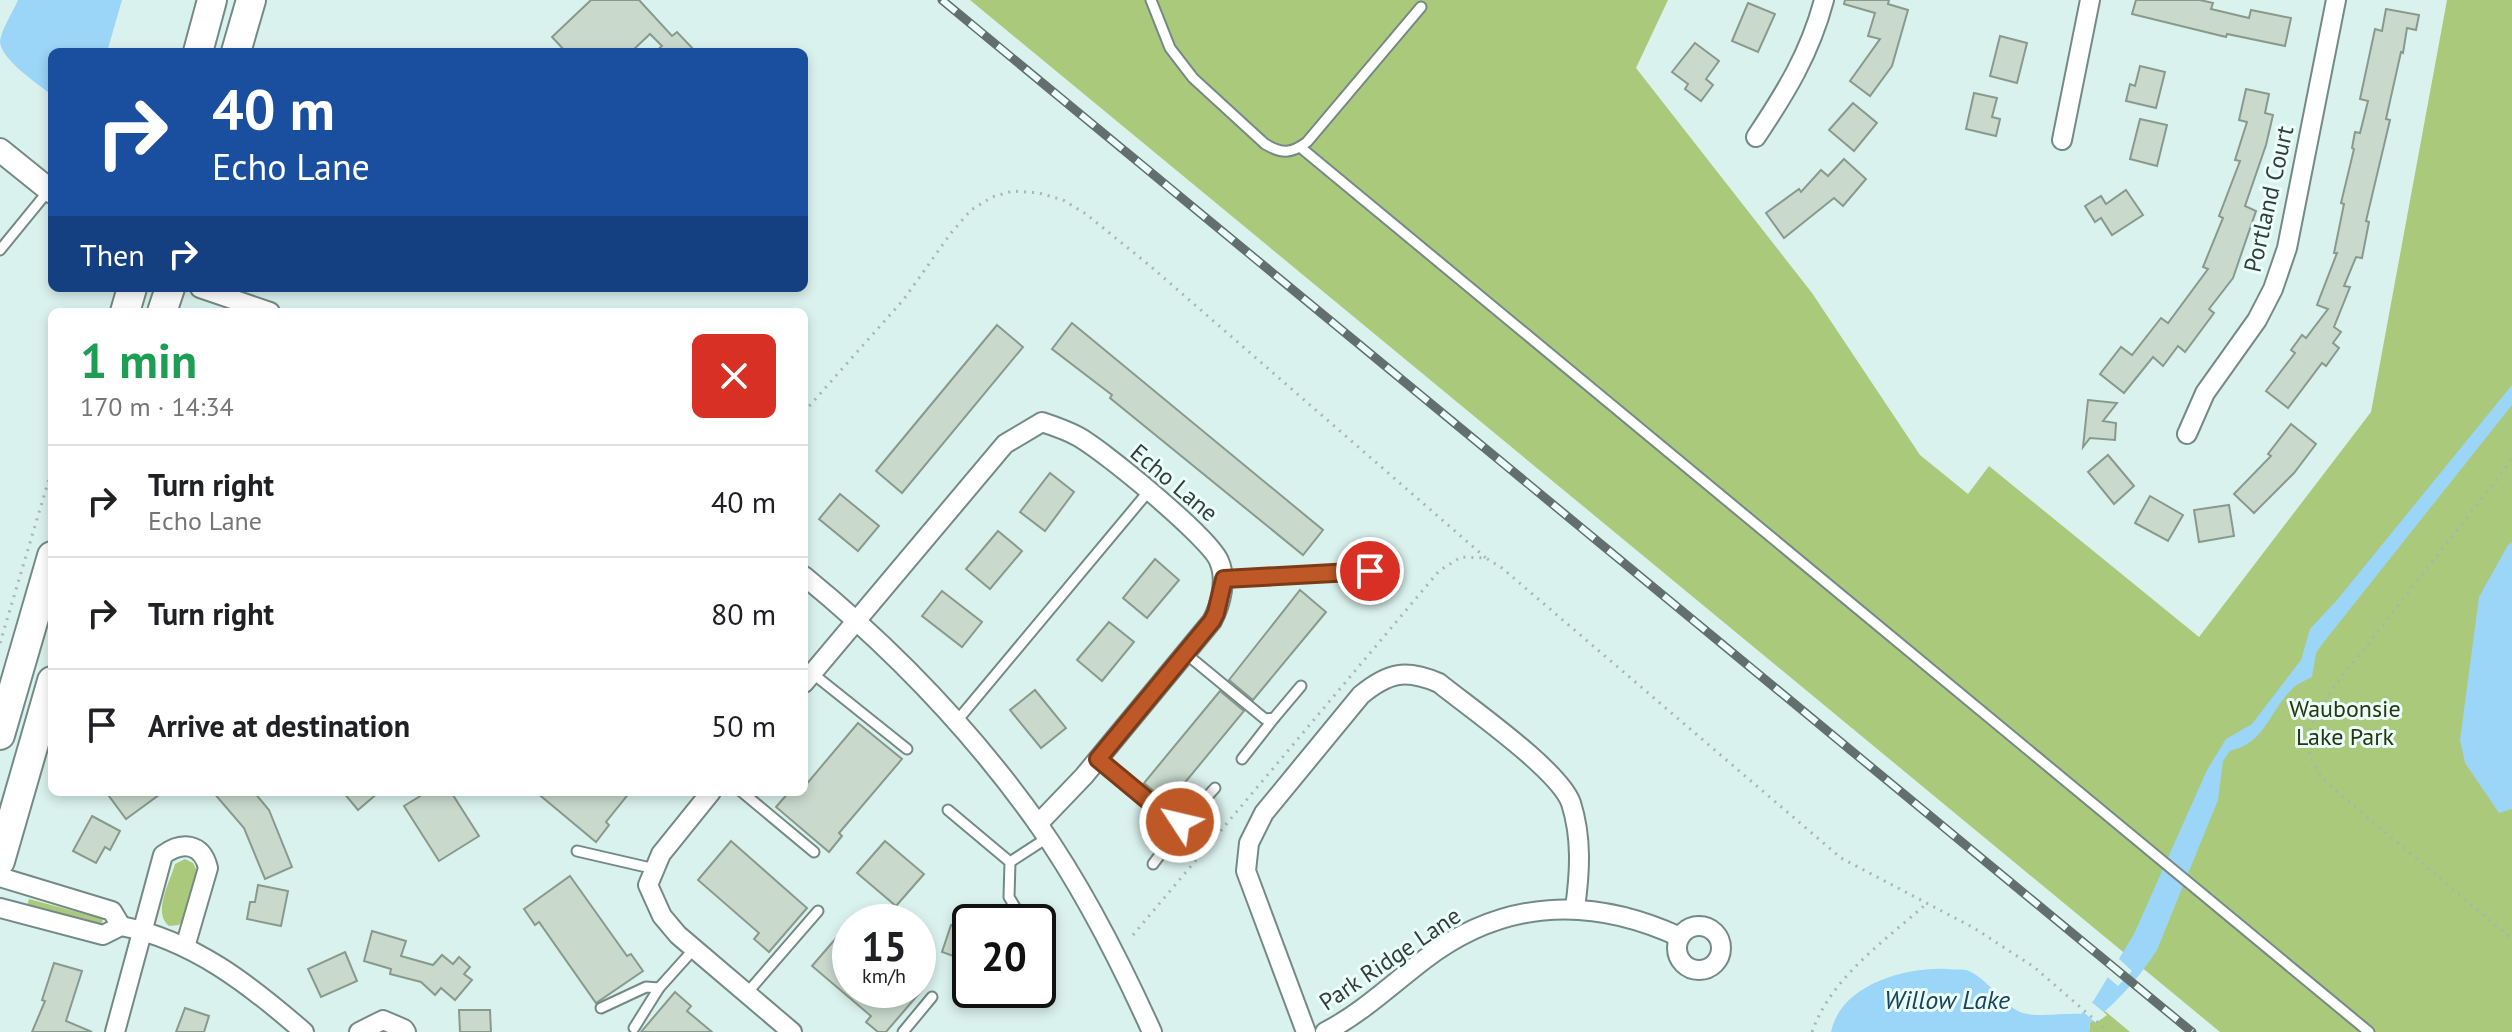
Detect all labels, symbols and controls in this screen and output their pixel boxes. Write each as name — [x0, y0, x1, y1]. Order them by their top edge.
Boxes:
text: 40 m — [212, 73, 335, 145]
icon: right — [80, 80, 184, 184]
street label: Portland Court — [2237, 123, 2300, 275]
text: Echo Lane — [212, 143, 370, 190]
icon: right — [161, 232, 205, 276]
text: Then — [80, 235, 145, 274]
text: 1 min — [80, 329, 197, 391]
button: close — [692, 334, 776, 418]
text: 170 m · 14:34 — [80, 390, 234, 423]
street label: Echo Lane — [1124, 437, 1225, 528]
text: Turn right — [148, 465, 274, 504]
icon: right — [80, 479, 124, 523]
text: 40 m — [711, 482, 776, 521]
text: Echo Lane — [148, 504, 262, 537]
pin — [1336, 537, 1404, 605]
icon: arrive — [1348, 549, 1392, 593]
icon: right — [80, 591, 124, 635]
text: Turn right — [148, 594, 274, 633]
text: 80 m — [711, 594, 776, 633]
park label: Waubonsie Lake Park — [2289, 693, 2401, 752]
icon: arrive — [80, 703, 124, 747]
text: Arrive at destination — [148, 706, 410, 745]
text: 50 m — [711, 706, 776, 745]
position arrow — [1138, 780, 1222, 864]
street label: Park Ridge Lane — [1313, 900, 1466, 1017]
speed limit sign: 20 — [952, 904, 1056, 1008]
text: 15 — [861, 920, 907, 972]
text: km/h — [862, 963, 906, 989]
water label: Willow Lake — [1884, 983, 2010, 1016]

